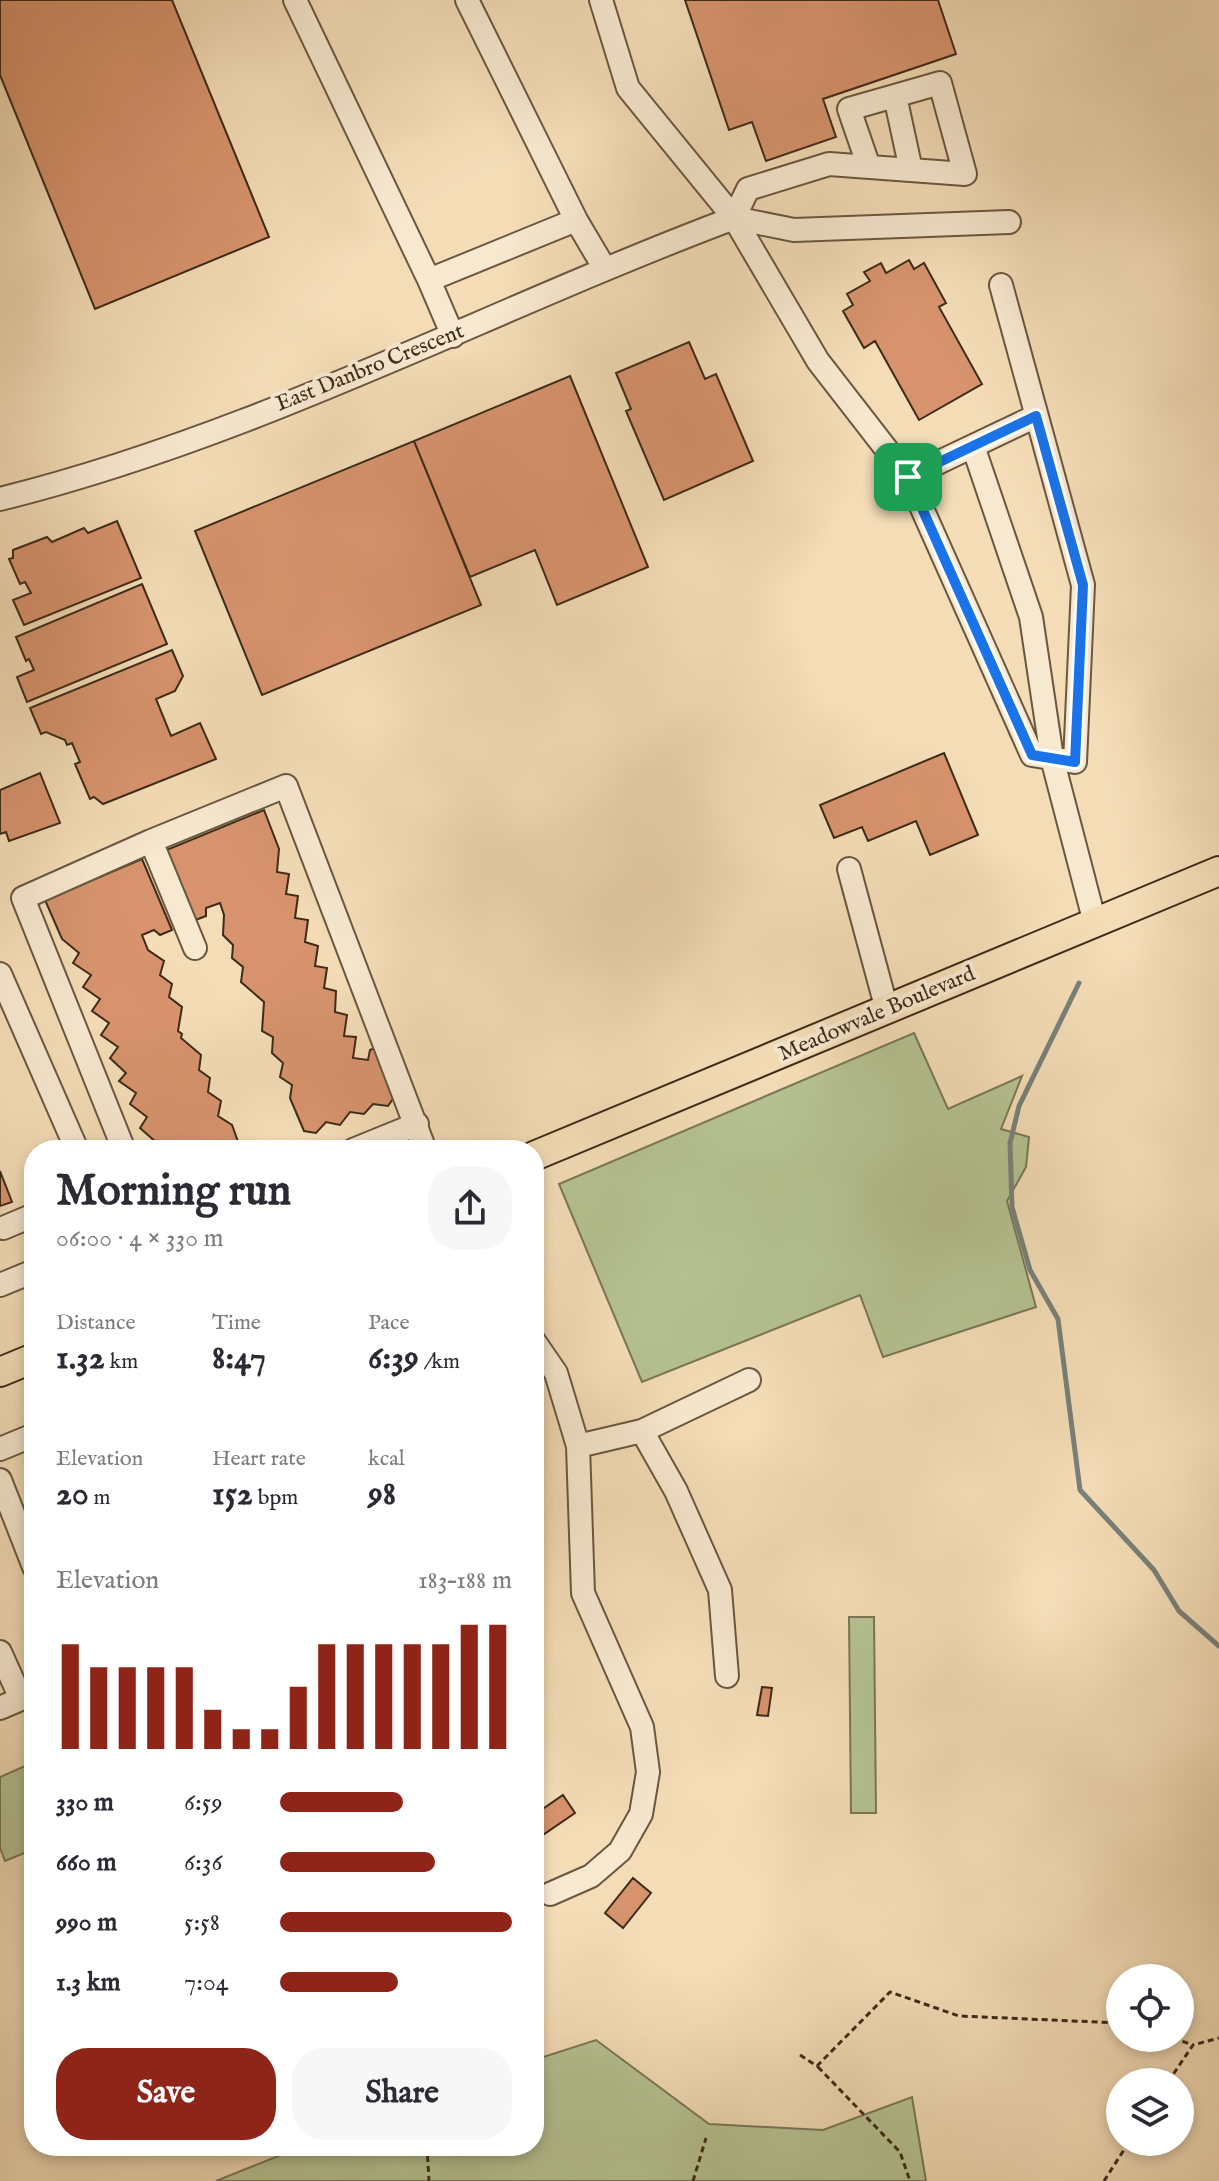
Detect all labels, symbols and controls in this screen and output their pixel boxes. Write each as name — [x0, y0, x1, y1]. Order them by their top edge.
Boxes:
street label: East Danbro Crescent — [272, 317, 469, 419]
pin — [874, 443, 942, 511]
icon: arrive — [886, 455, 930, 499]
street label: Meadowvale Boulevard — [775, 960, 980, 1068]
text: Morning run — [56, 1164, 291, 1220]
button: share — [428, 1166, 512, 1250]
text: 06:00 · 4 × 330 m — [56, 1222, 224, 1255]
text: Distance — [56, 1309, 136, 1337]
text: Time — [212, 1309, 261, 1337]
text: Pace — [368, 1309, 410, 1337]
text: 1.32 — [56, 1337, 105, 1380]
text: 8:47 — [212, 1337, 266, 1380]
text: 6:39 — [368, 1337, 419, 1380]
text: km — [105, 1348, 138, 1376]
text: /km — [419, 1348, 460, 1376]
text: Elevation — [56, 1445, 143, 1473]
text: Heart rate — [212, 1445, 306, 1473]
text: kcal — [368, 1445, 405, 1473]
text: 20 — [56, 1473, 89, 1516]
text: 152 — [212, 1473, 253, 1516]
text: 98 — [368, 1473, 396, 1516]
text: m — [89, 1484, 110, 1512]
text: bpm — [253, 1484, 298, 1512]
text: Elevation — [56, 1564, 159, 1597]
text: 183–188 m — [418, 1564, 512, 1597]
text: 330 m — [56, 1786, 114, 1819]
text: 6:59 — [184, 1786, 223, 1819]
text: 660 m — [56, 1846, 116, 1879]
text: 6:36 — [184, 1846, 223, 1879]
text: 990 m — [56, 1906, 117, 1939]
text: 5:58 — [184, 1906, 220, 1939]
map controls — [1106, 1964, 1194, 2156]
button: locate — [1106, 1964, 1194, 2052]
text: 1.3 km — [56, 1966, 121, 1999]
text: 7:04 — [184, 1966, 229, 1999]
button: Save — [56, 2048, 276, 2140]
button: Share — [292, 2048, 512, 2140]
button: layers — [1106, 2068, 1194, 2156]

